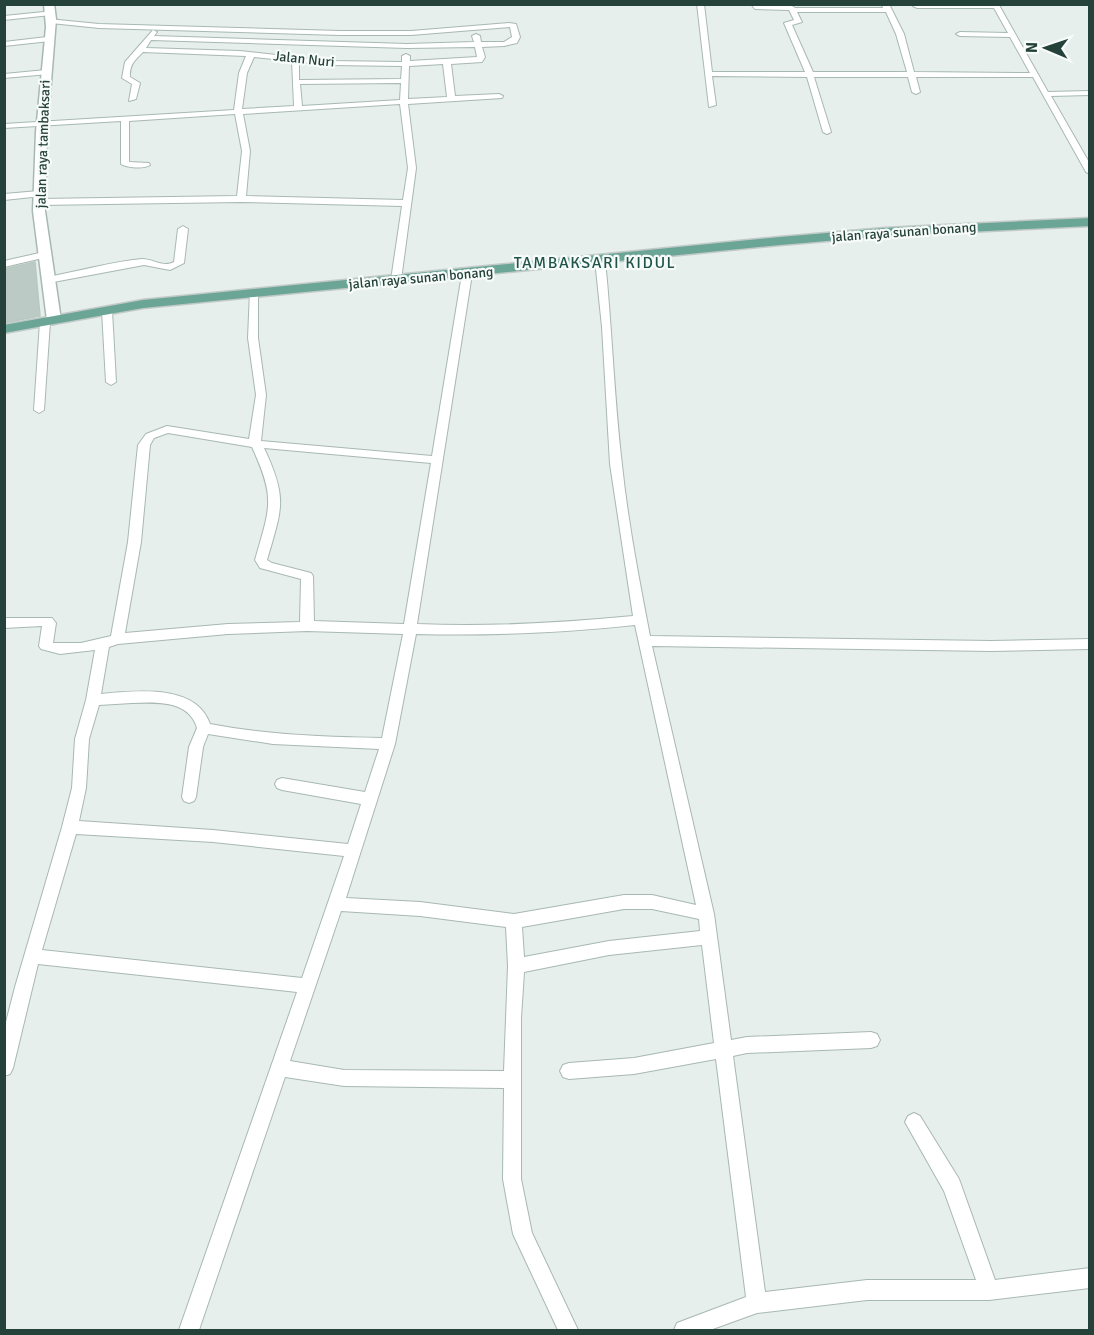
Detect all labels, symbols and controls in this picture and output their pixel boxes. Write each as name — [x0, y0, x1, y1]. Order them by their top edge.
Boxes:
north arrow — [1016, 18, 1076, 78]
text: N — [1022, 42, 1042, 53]
street label: Jalan Nuri — [273, 47, 335, 71]
street label: jalan raya tambaksari — [32, 79, 54, 209]
street label: jalan raya sunan bonang — [831, 218, 977, 246]
district label: TAMBAKSARI KIDUL — [514, 253, 676, 273]
street label: jalan raya sunan bonang — [348, 263, 494, 293]

